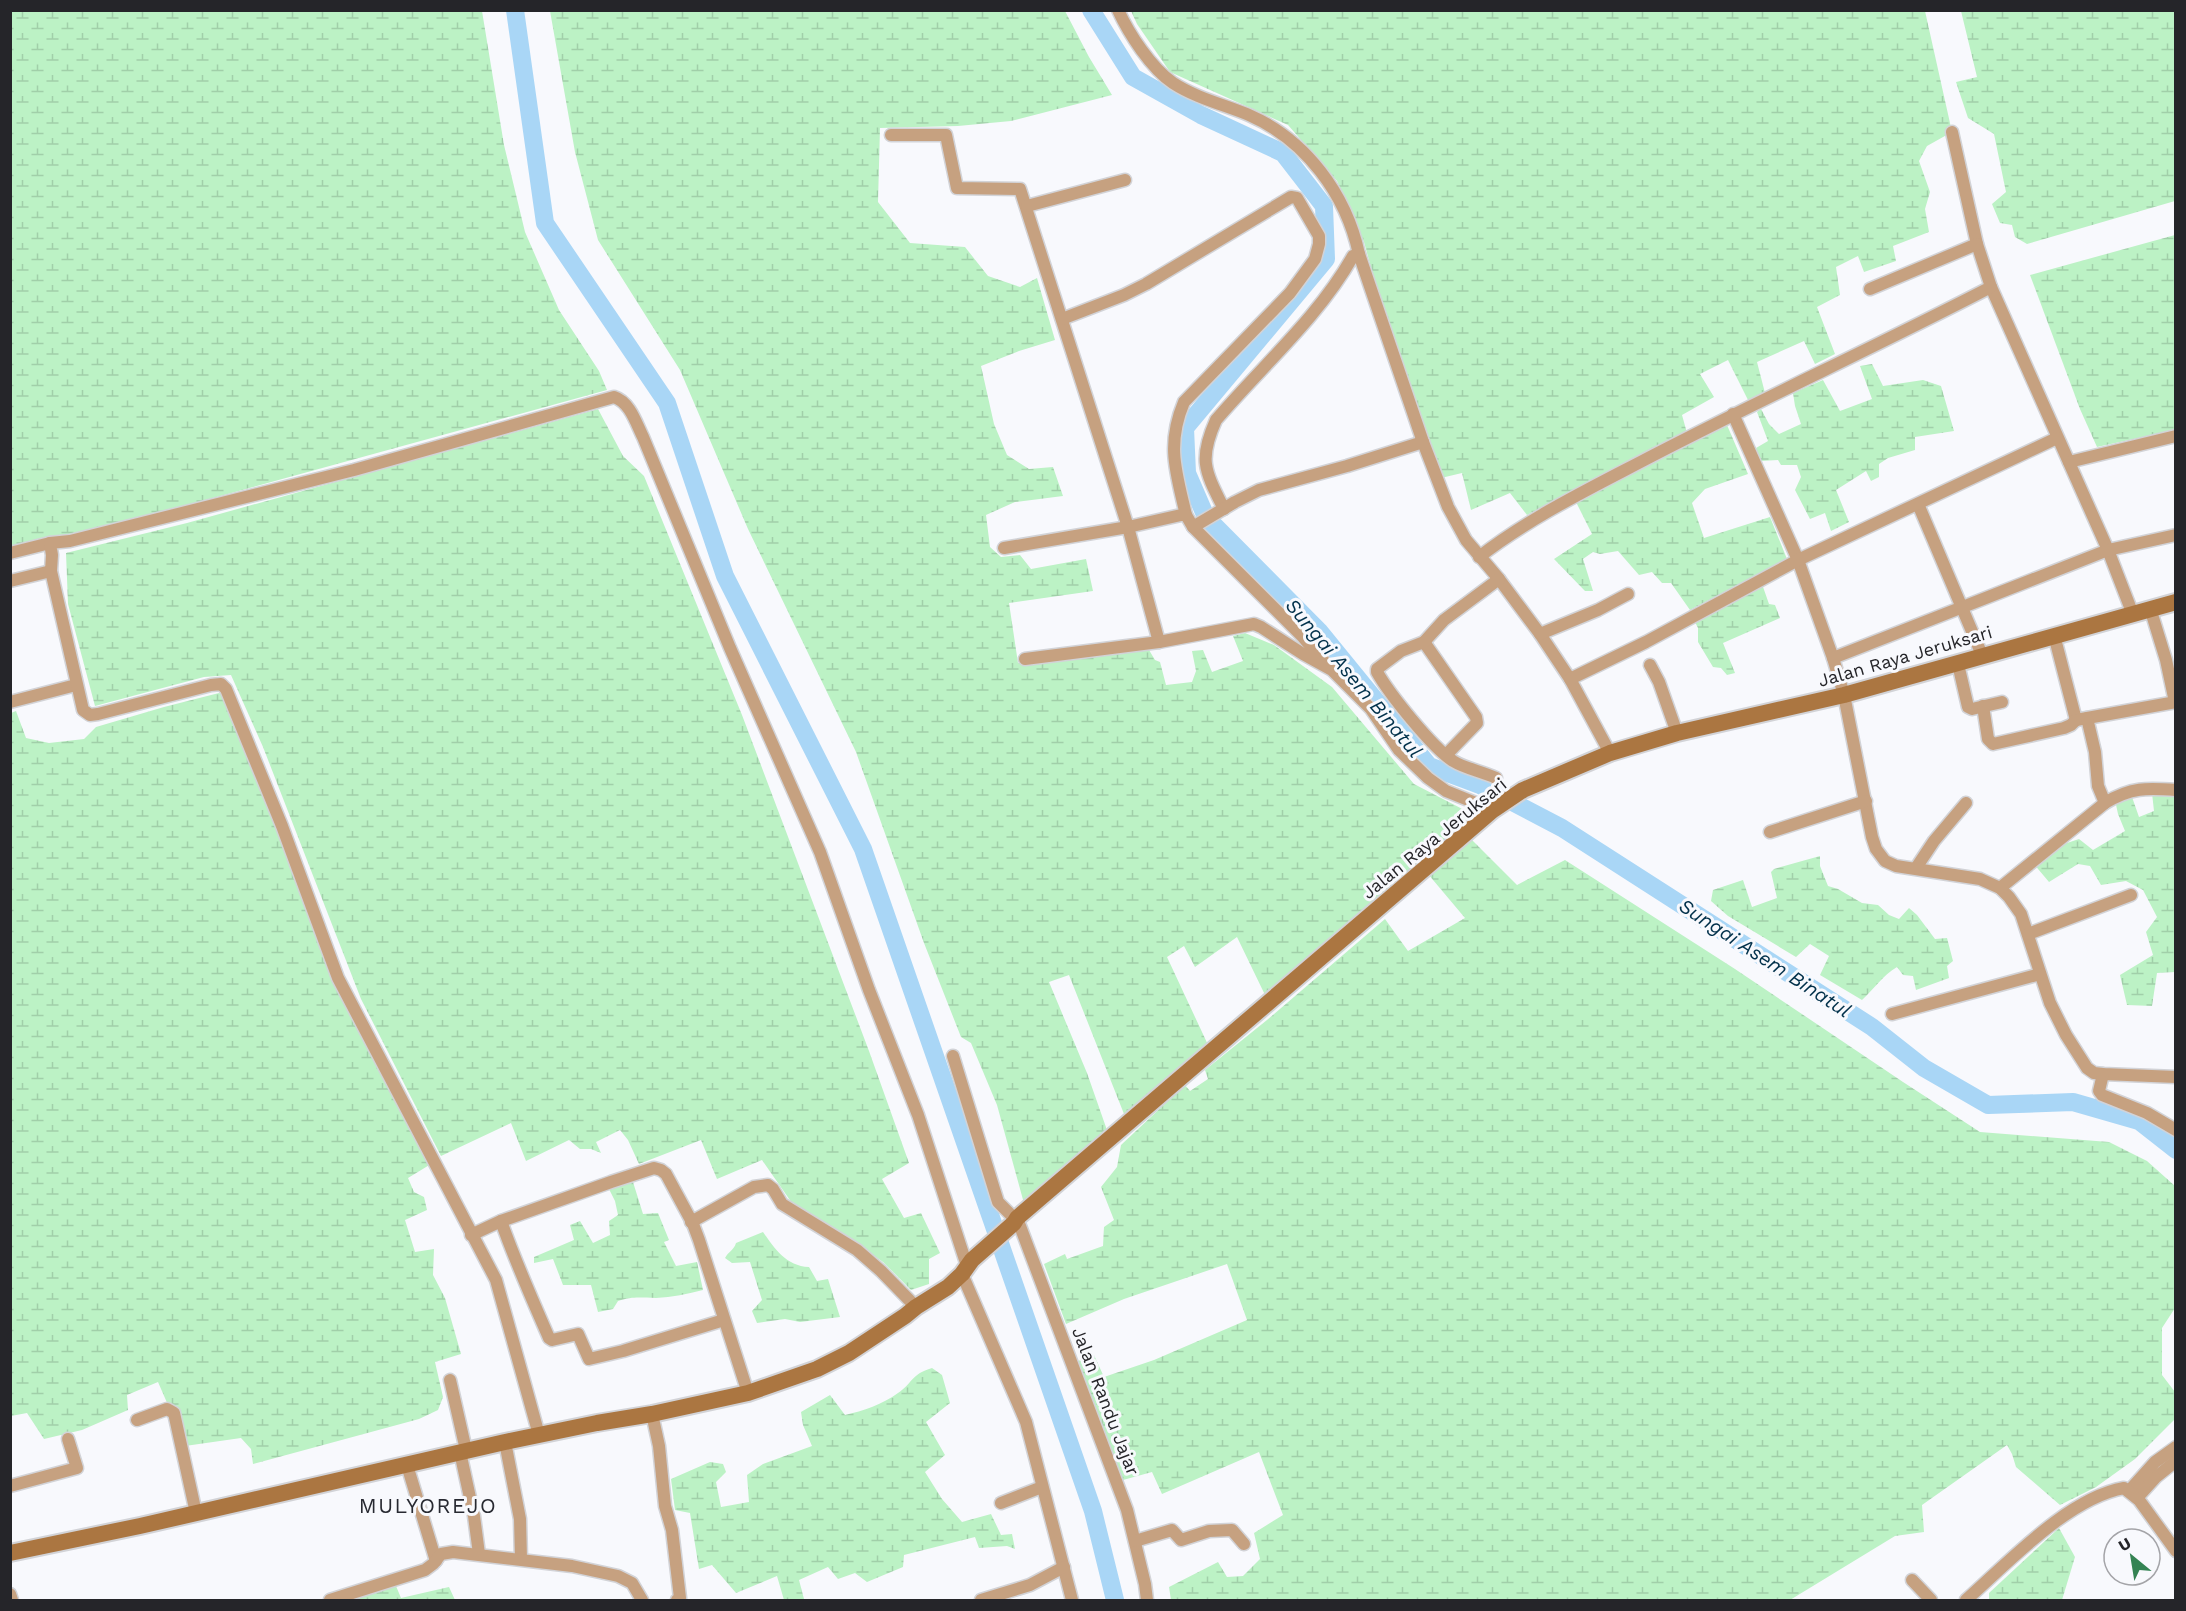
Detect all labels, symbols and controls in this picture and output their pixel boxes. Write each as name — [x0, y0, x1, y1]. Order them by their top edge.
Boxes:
water label: Sungai Asem Binatul — [1280, 594, 1428, 762]
street label: Jalan Raya Jeruksari — [1816, 621, 1994, 691]
street label: Jalan Raya Jeruksari — [1357, 773, 1511, 903]
water label: Sungai Asem Binatul — [1674, 893, 1856, 1023]
street label: Jalan Randu Jajar — [1068, 1324, 1144, 1478]
district label: MULYOREJO — [359, 1493, 497, 1518]
north arrow — [2102, 1527, 2162, 1587]
text: U — [2115, 1533, 2134, 1556]

